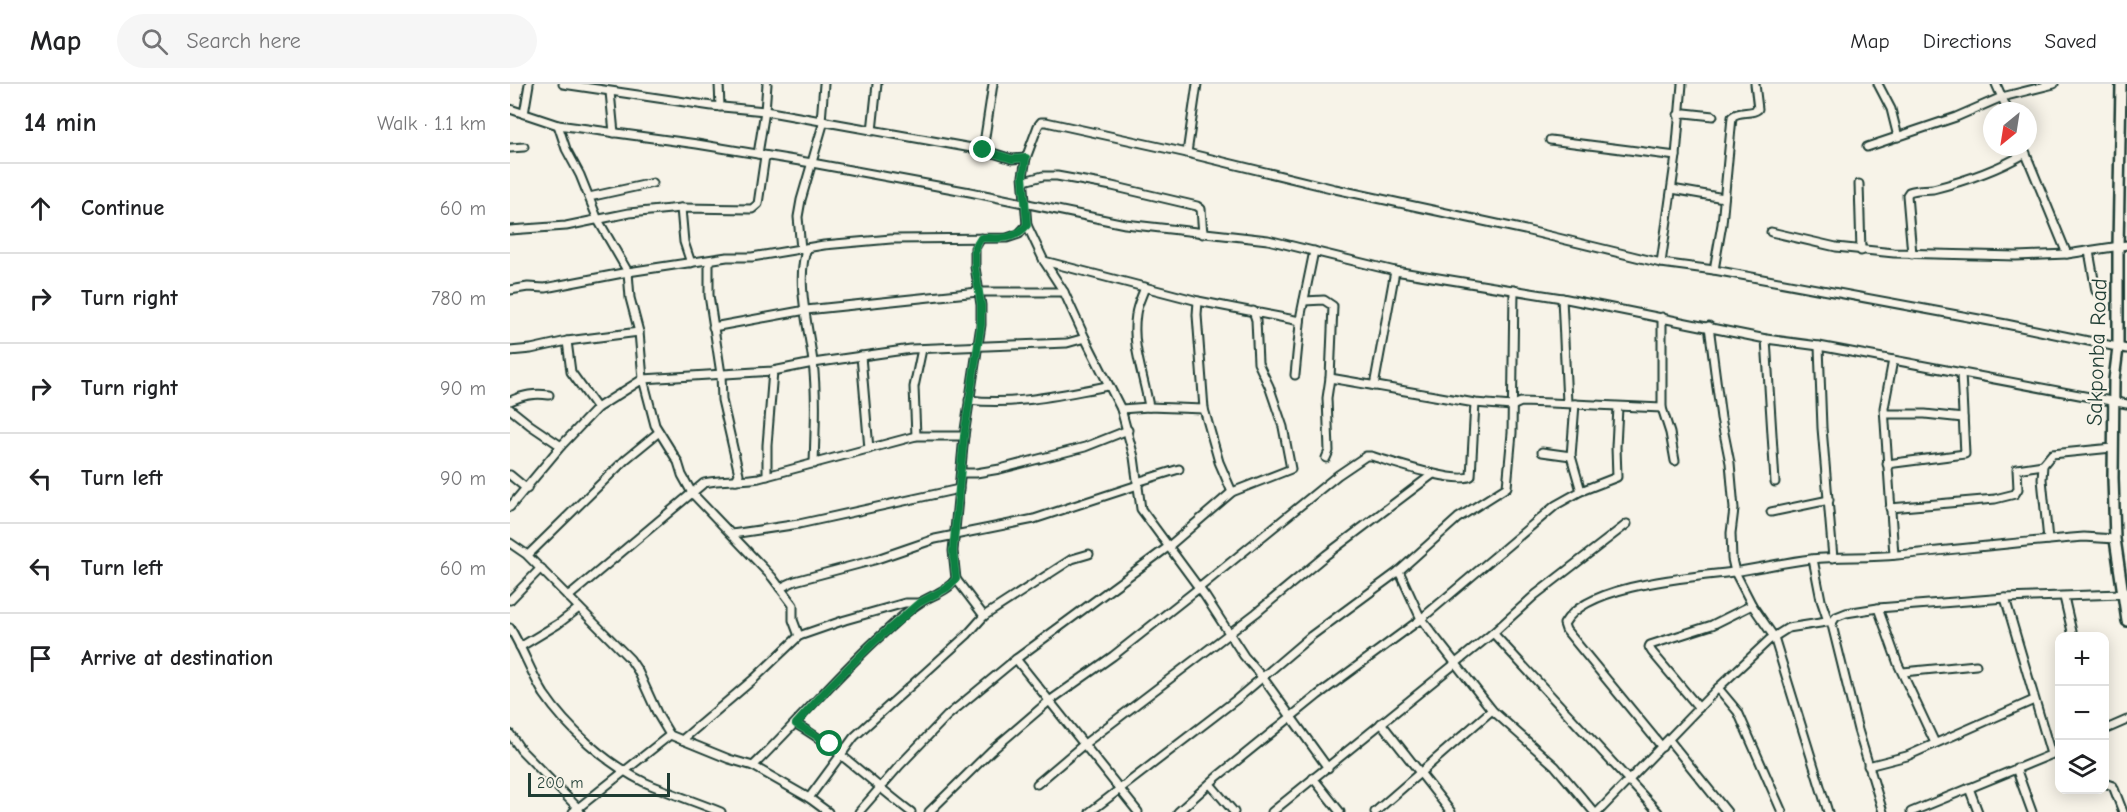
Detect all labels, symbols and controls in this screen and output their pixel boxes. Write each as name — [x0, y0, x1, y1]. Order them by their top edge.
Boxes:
search box — [117, 14, 537, 68]
text: Map — [30, 25, 81, 57]
icon: search — [138, 25, 171, 58]
text: Search here — [186, 28, 301, 54]
text: Map — [1850, 29, 1890, 53]
text: Directions — [1923, 29, 2012, 53]
text: Saved — [2045, 29, 2097, 53]
north arrow — [1983, 102, 2037, 156]
text: 14 min — [24, 108, 97, 138]
text: Walk · 1.1 km — [377, 112, 486, 135]
route end — [969, 136, 995, 162]
icon: ahead — [24, 192, 57, 225]
text: Continue — [81, 195, 164, 221]
text: 60 m — [440, 197, 486, 220]
street label: Sakponba Road — [2081, 278, 2113, 426]
icon: right — [24, 282, 57, 315]
text: Turn right — [81, 285, 178, 311]
text: 780 m — [431, 287, 486, 310]
icon: right — [24, 372, 57, 405]
text: Turn right — [81, 375, 178, 401]
text: 90 m — [440, 377, 486, 400]
icon: left — [24, 462, 57, 495]
text: Turn left — [81, 465, 163, 491]
text: 90 m — [440, 467, 486, 490]
icon: left — [24, 552, 57, 585]
text: Turn left — [81, 555, 163, 581]
text: 60 m — [440, 557, 486, 580]
map controls — [2055, 632, 2109, 794]
button: + — [2055, 632, 2109, 686]
icon: arrive — [24, 642, 57, 675]
text: Arrive at destination — [81, 645, 273, 671]
button: − — [2055, 686, 2109, 740]
route start — [816, 730, 842, 756]
button: layers — [2055, 740, 2109, 794]
scale bar — [528, 770, 670, 798]
text: 200 m — [537, 774, 583, 792]

